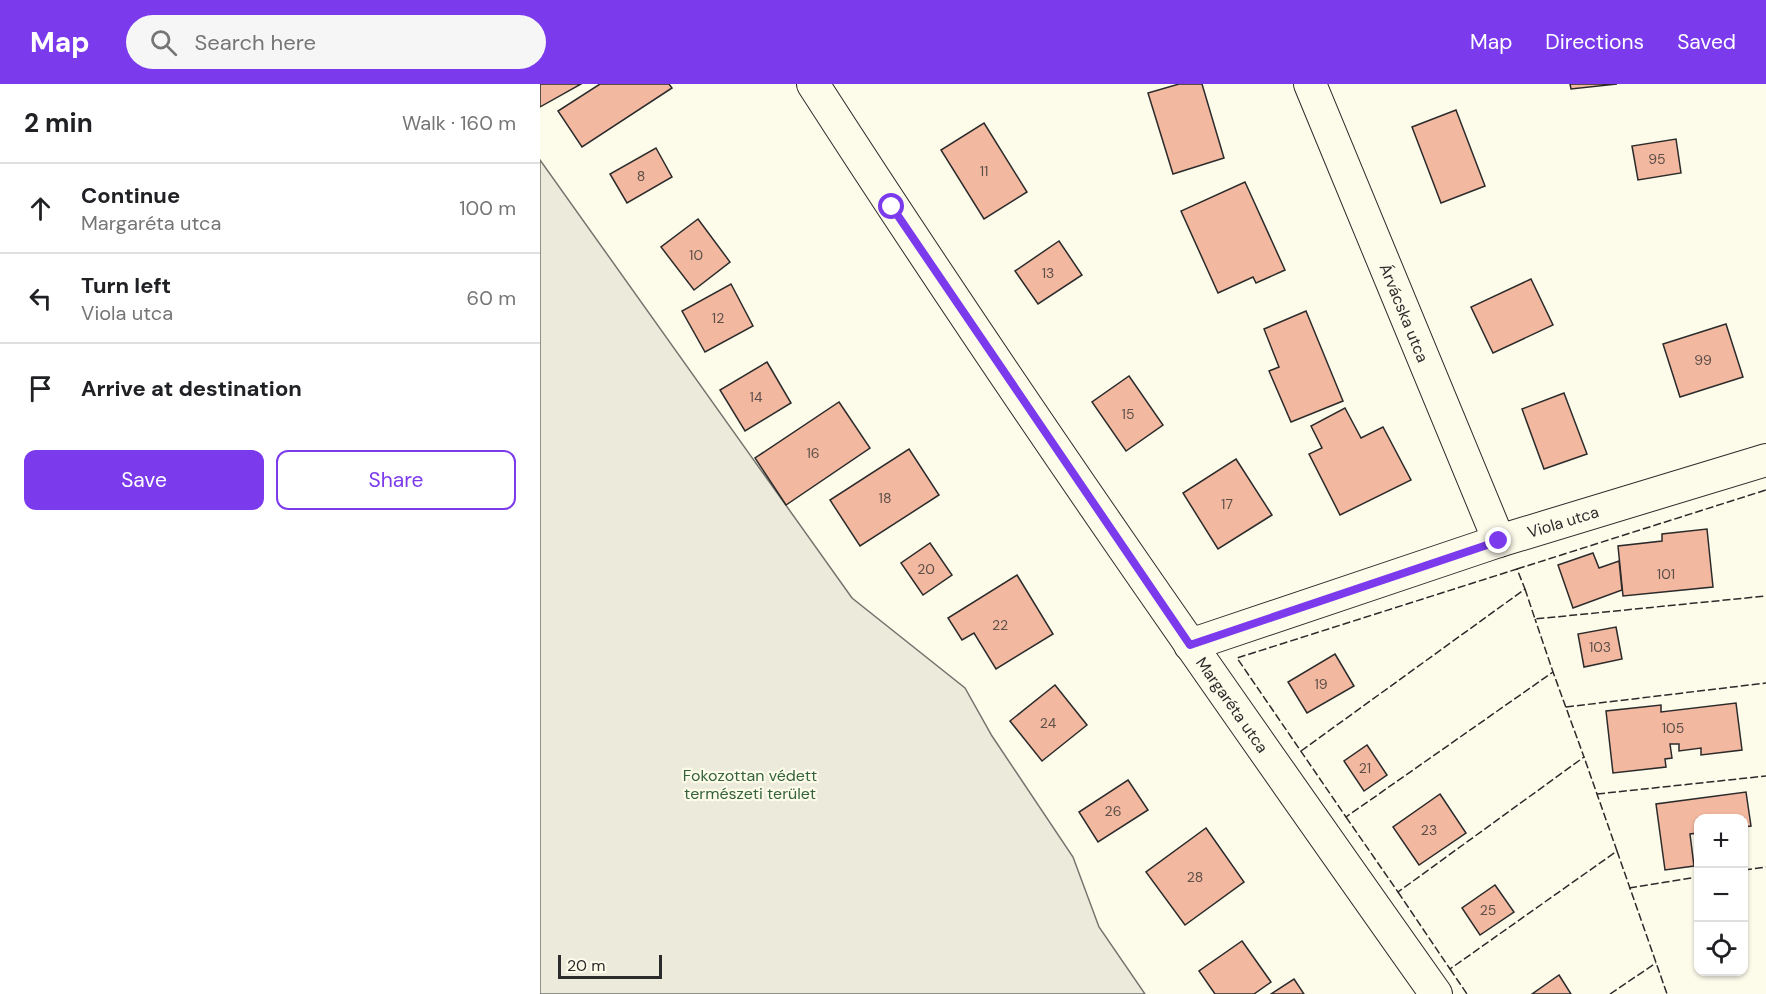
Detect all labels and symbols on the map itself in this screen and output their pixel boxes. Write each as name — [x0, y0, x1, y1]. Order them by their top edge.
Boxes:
house number: 95 — [1648, 150, 1666, 168]
house number: 11 — [980, 162, 988, 180]
house number: 8 — [637, 167, 645, 185]
route start — [878, 193, 904, 219]
house number: 10 — [689, 246, 703, 264]
street label: Árvácska utca — [1375, 261, 1433, 365]
house number: 13 — [1042, 264, 1054, 282]
house number: 12 — [712, 309, 724, 327]
house number: 99 — [1694, 351, 1712, 369]
house number: 14 — [750, 388, 763, 406]
house number: 15 — [1122, 405, 1134, 423]
house number: 16 — [806, 444, 820, 462]
house number: 18 — [879, 489, 891, 507]
house number: 17 — [1221, 495, 1233, 513]
street label: Viola utca — [1525, 501, 1601, 543]
route end — [1485, 527, 1511, 553]
house number: 20 — [917, 560, 935, 578]
house number: 101 — [1657, 565, 1675, 583]
house number: 22 — [992, 616, 1008, 634]
house number: 103 — [1589, 638, 1611, 656]
street label: Margaréta utca — [1191, 653, 1273, 757]
house number: 19 — [1314, 675, 1328, 693]
house number: 24 — [1040, 714, 1057, 732]
house number: 105 — [1662, 719, 1684, 737]
house number: 21 — [1359, 759, 1371, 777]
park label: Fokozottan védett természeti terület — [683, 765, 817, 804]
house number: 26 — [1105, 802, 1121, 820]
house number: 23 — [1421, 821, 1437, 839]
house number: 28 — [1187, 868, 1203, 886]
house number: 25 — [1480, 901, 1496, 919]
scale bar — [558, 952, 662, 980]

